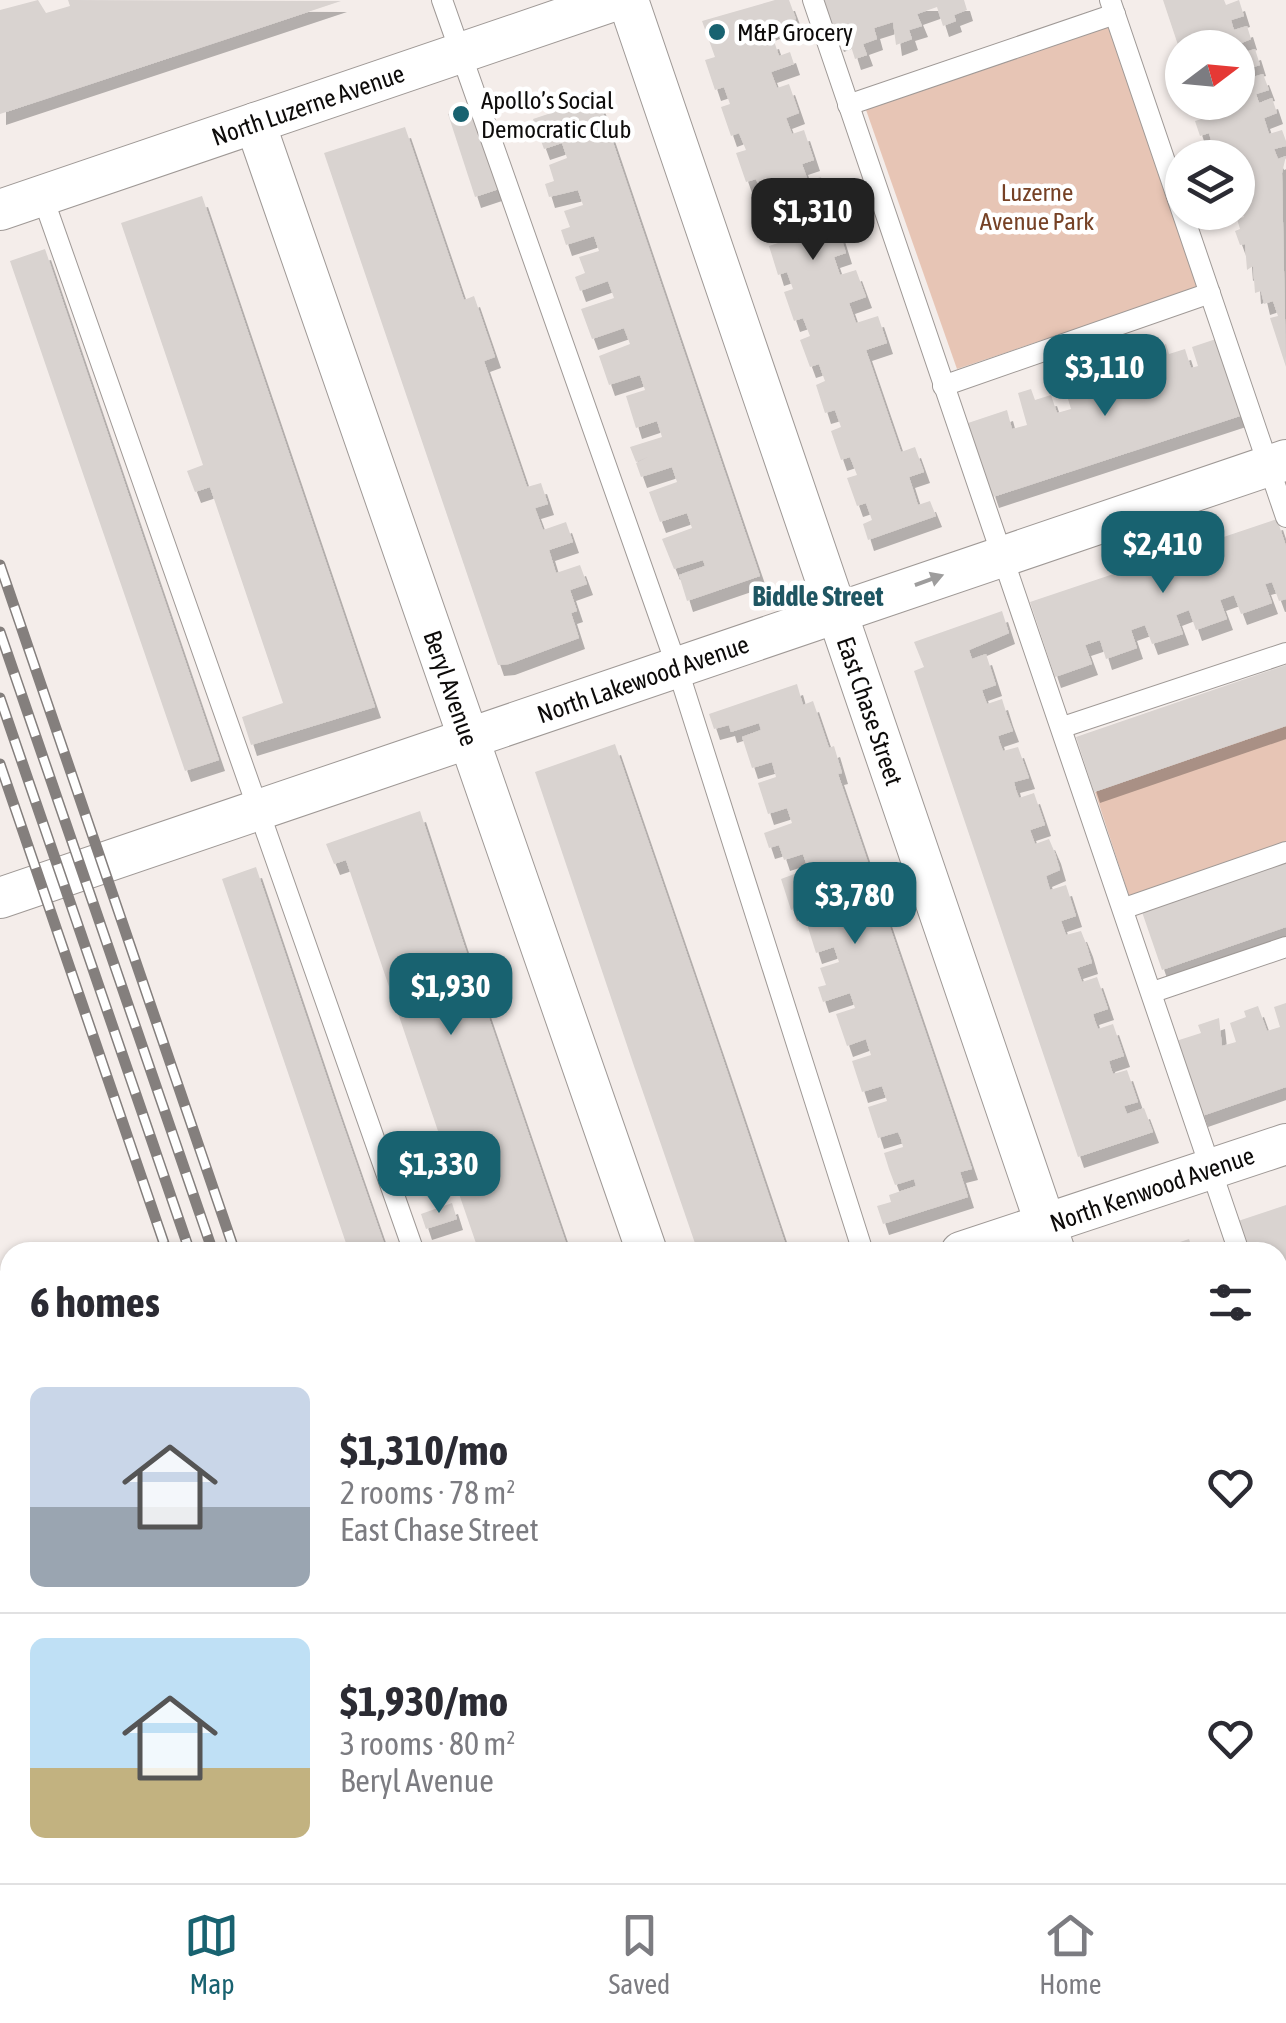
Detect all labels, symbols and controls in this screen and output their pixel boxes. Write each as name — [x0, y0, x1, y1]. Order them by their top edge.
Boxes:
place label: M&P Grocery — [737, 18, 853, 46]
marker: M&P Grocery — [706, 21, 728, 43]
north arrow — [1165, 30, 1255, 120]
map controls — [1165, 30, 1255, 230]
street label: North Luzerne Avenue — [208, 59, 408, 151]
place label: Apollo’s Social Democratic Club — [481, 86, 631, 143]
marker: Apollo’s Social Democratic Club — [450, 103, 472, 125]
button: layers — [1165, 140, 1255, 230]
pin: $1,310 — [732, 178, 894, 263]
park label: Luzerne Avenue Park — [980, 178, 1094, 235]
text: $1,310 — [773, 192, 853, 229]
pin: $3,110 — [1024, 334, 1186, 419]
text: $3,110 — [1065, 348, 1145, 385]
pin: $2,410 — [1082, 511, 1244, 596]
text: $2,410 — [1123, 525, 1203, 562]
one-way arrow — [914, 572, 944, 587]
district label: Biddle Street — [752, 580, 884, 612]
street label: Beryl Avenue — [418, 627, 484, 749]
street label: North Lakewood Avenue — [534, 630, 752, 728]
street label: East Chase Street — [832, 633, 908, 789]
pin: $3,780 — [774, 862, 936, 947]
text: $3,780 — [815, 876, 895, 913]
pin: $1,930 — [370, 953, 532, 1038]
text: $1,930 — [411, 967, 491, 1004]
pin: $1,330 — [358, 1131, 520, 1216]
street label: North Kenwood Avenue — [1046, 1141, 1258, 1237]
text: $1,330 — [399, 1145, 479, 1182]
icon: filters — [1203, 1275, 1258, 1330]
text: 6 homes — [30, 1278, 160, 1326]
text: $1,310/mo — [340, 1426, 508, 1474]
icon: home — [110, 1427, 230, 1547]
icon: heart — [1203, 1460, 1258, 1515]
text: 2 rooms · 78 m² — [340, 1474, 515, 1511]
text: East Chase Street — [340, 1511, 539, 1548]
text: $1,930/mo — [340, 1677, 508, 1725]
icon: home — [110, 1678, 230, 1798]
icon: heart — [1203, 1711, 1258, 1766]
text: 3 rooms · 80 m² — [340, 1725, 515, 1762]
text: Beryl Avenue — [340, 1762, 494, 1799]
tab: Map — [184, 1908, 239, 2000]
tab: Saved — [608, 1908, 670, 2000]
tab: Home — [1039, 1908, 1102, 2000]

